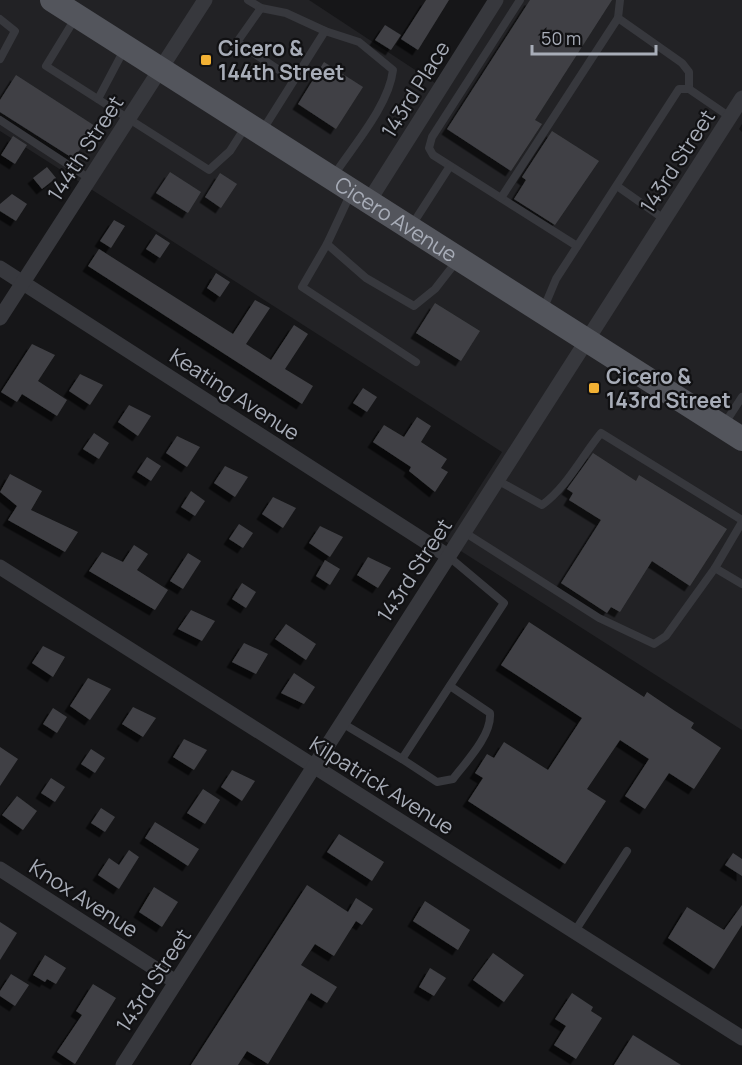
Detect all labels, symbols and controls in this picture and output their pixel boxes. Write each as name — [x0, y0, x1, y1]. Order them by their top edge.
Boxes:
scale bar — [532, 18, 656, 56]
text: 50 m — [541, 26, 581, 50]
place label: Cicero & 144th Street — [218, 34, 344, 86]
street label: 143rd Place — [374, 35, 456, 143]
marker: Cicero & 144th Street — [199, 53, 213, 67]
street label: 144th Street — [41, 90, 129, 206]
street label: 143rd Street — [633, 104, 721, 218]
street label: Cicero Avenue — [330, 170, 463, 268]
street label: Keating Avenue — [165, 342, 305, 446]
place label: Cicero & 143rd Street — [606, 362, 731, 414]
marker: Cicero & 143rd Street — [587, 381, 601, 395]
street label: 143rd Street — [370, 513, 458, 627]
street label: Kilpatrick Avenue — [304, 729, 460, 841]
street label: Knox Avenue — [24, 852, 144, 944]
street label: 143rd Street — [109, 923, 197, 1037]

